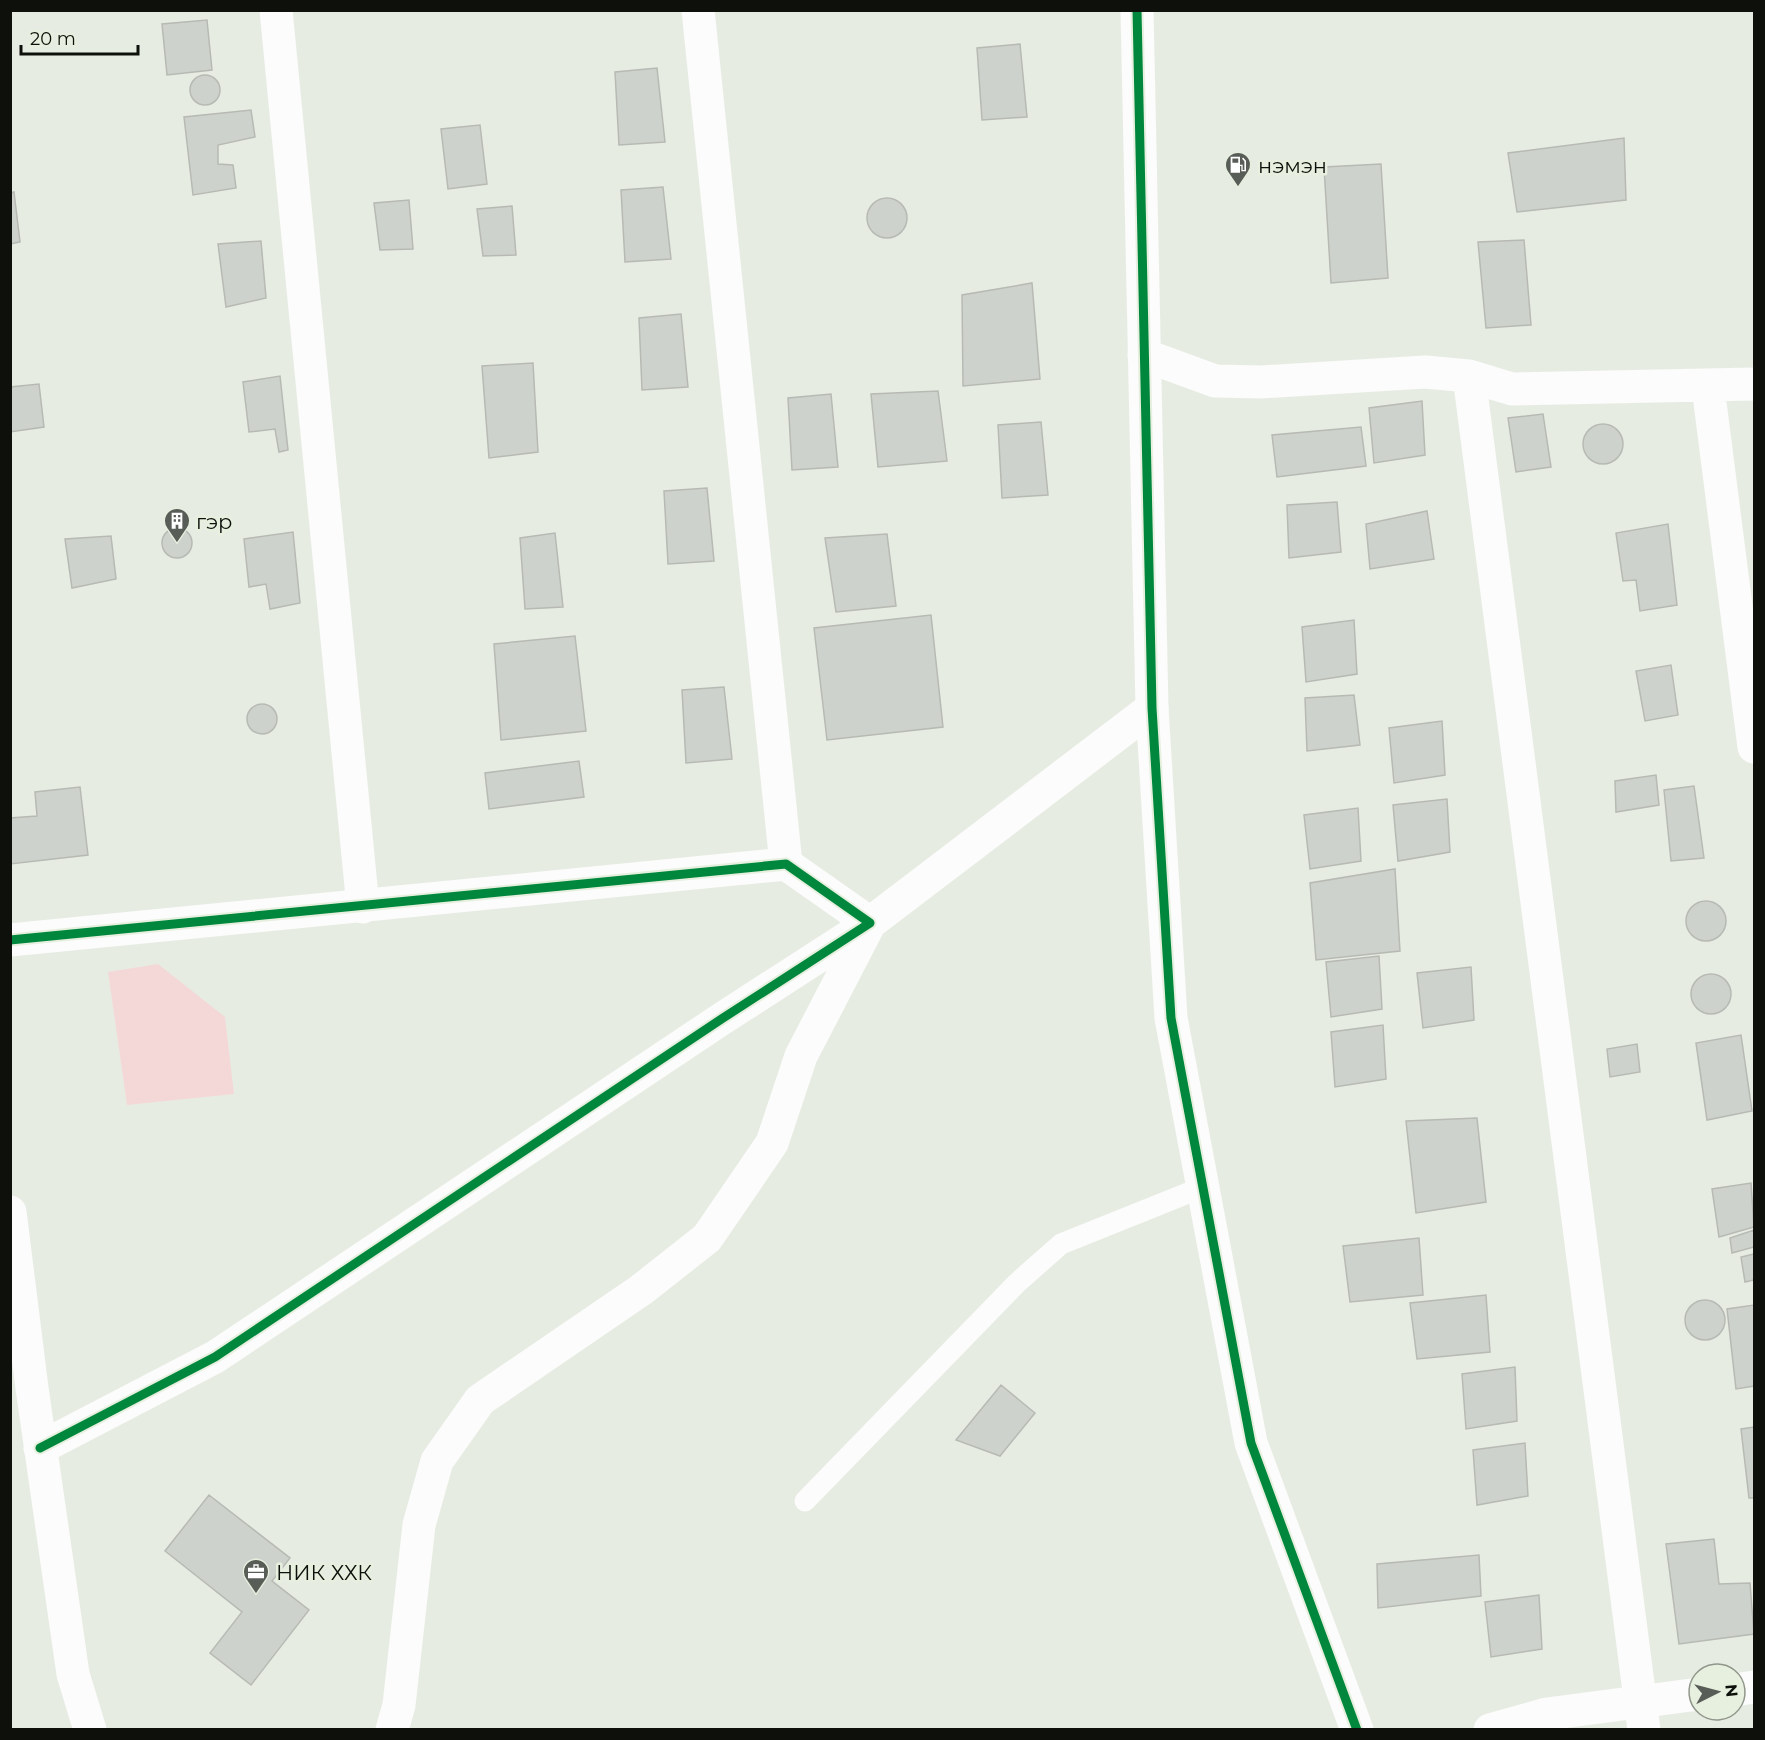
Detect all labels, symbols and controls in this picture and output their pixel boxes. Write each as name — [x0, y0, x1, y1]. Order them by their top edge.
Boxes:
scale bar — [21, 18, 138, 56]
text: 20 m — [30, 28, 76, 50]
fuel station icon: нэмэн — [1223, 150, 1253, 188]
place label: нэмэн — [1258, 153, 1327, 178]
building icon: гэр — [162, 506, 192, 544]
place label: гэр — [196, 509, 232, 534]
office icon: НИК ХХК — [241, 1557, 271, 1595]
place label: НИК ХХК — [276, 1560, 372, 1585]
north arrow — [1687, 1662, 1747, 1722]
text: N — [1721, 1683, 1742, 1698]

